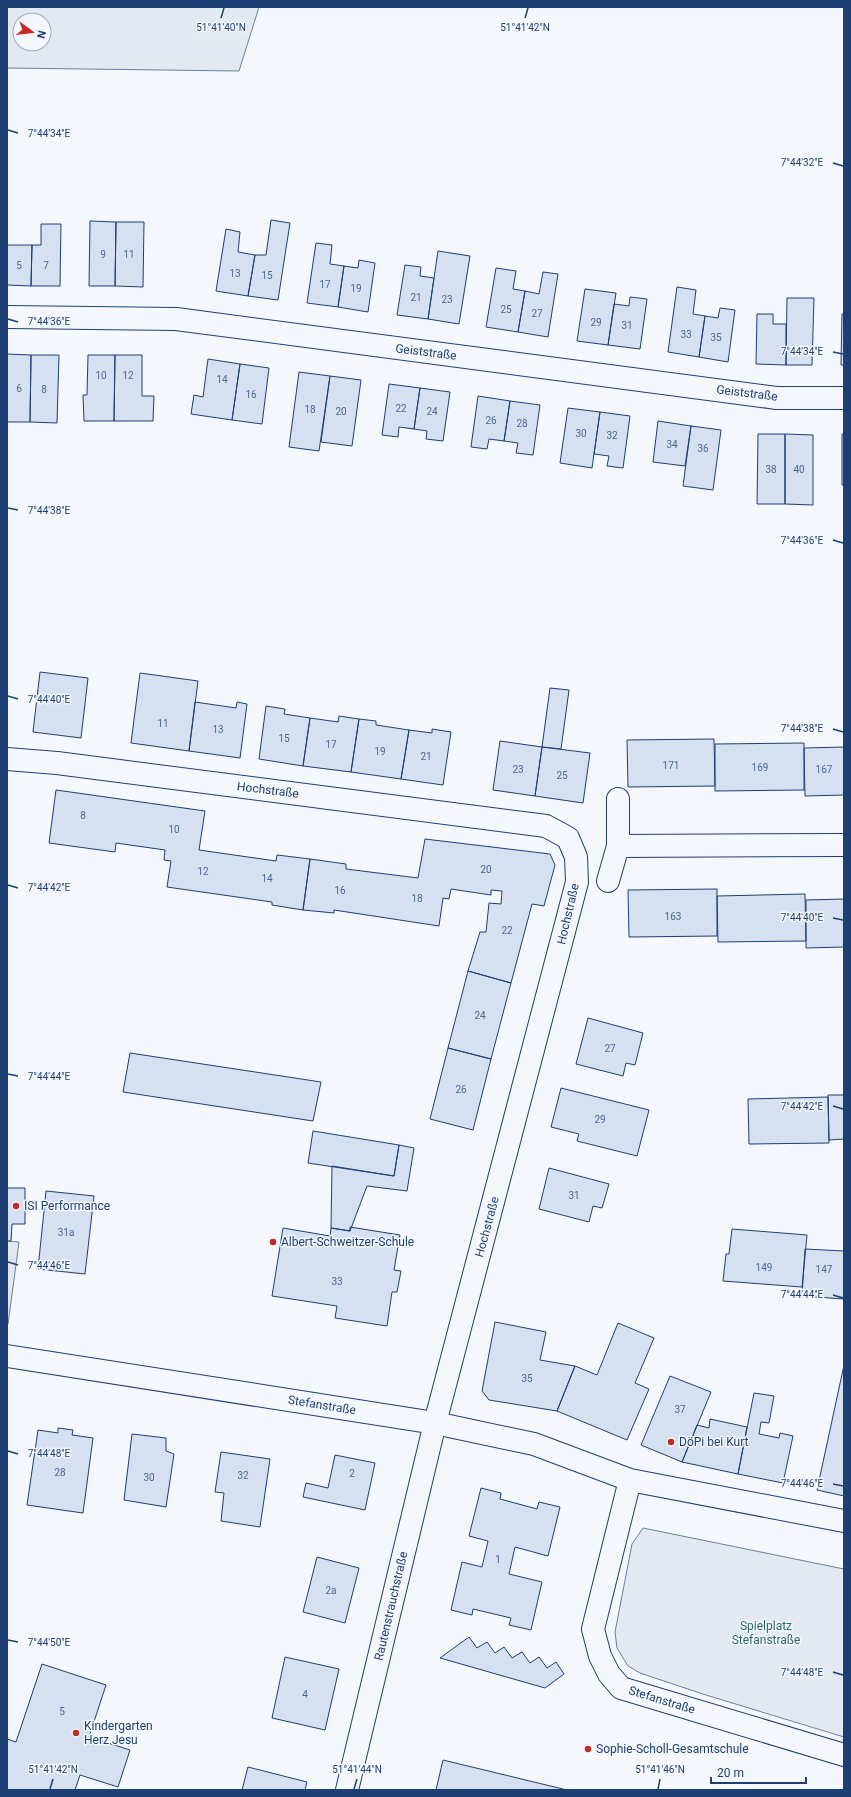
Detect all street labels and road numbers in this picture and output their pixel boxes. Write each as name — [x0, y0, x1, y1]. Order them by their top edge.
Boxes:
street label: Geiststraße — [395, 341, 457, 363]
street label: Geiststraße — [716, 382, 778, 404]
street label: Hochstraße — [236, 779, 300, 801]
street label: Hochstraße — [554, 882, 582, 946]
street label: Hochstraße — [472, 1195, 502, 1259]
street label: Stefanstraße — [287, 1393, 357, 1417]
street label: Rautenstrauchstraße — [372, 1550, 410, 1662]
street label: Stefanstraße — [627, 1683, 697, 1717]

